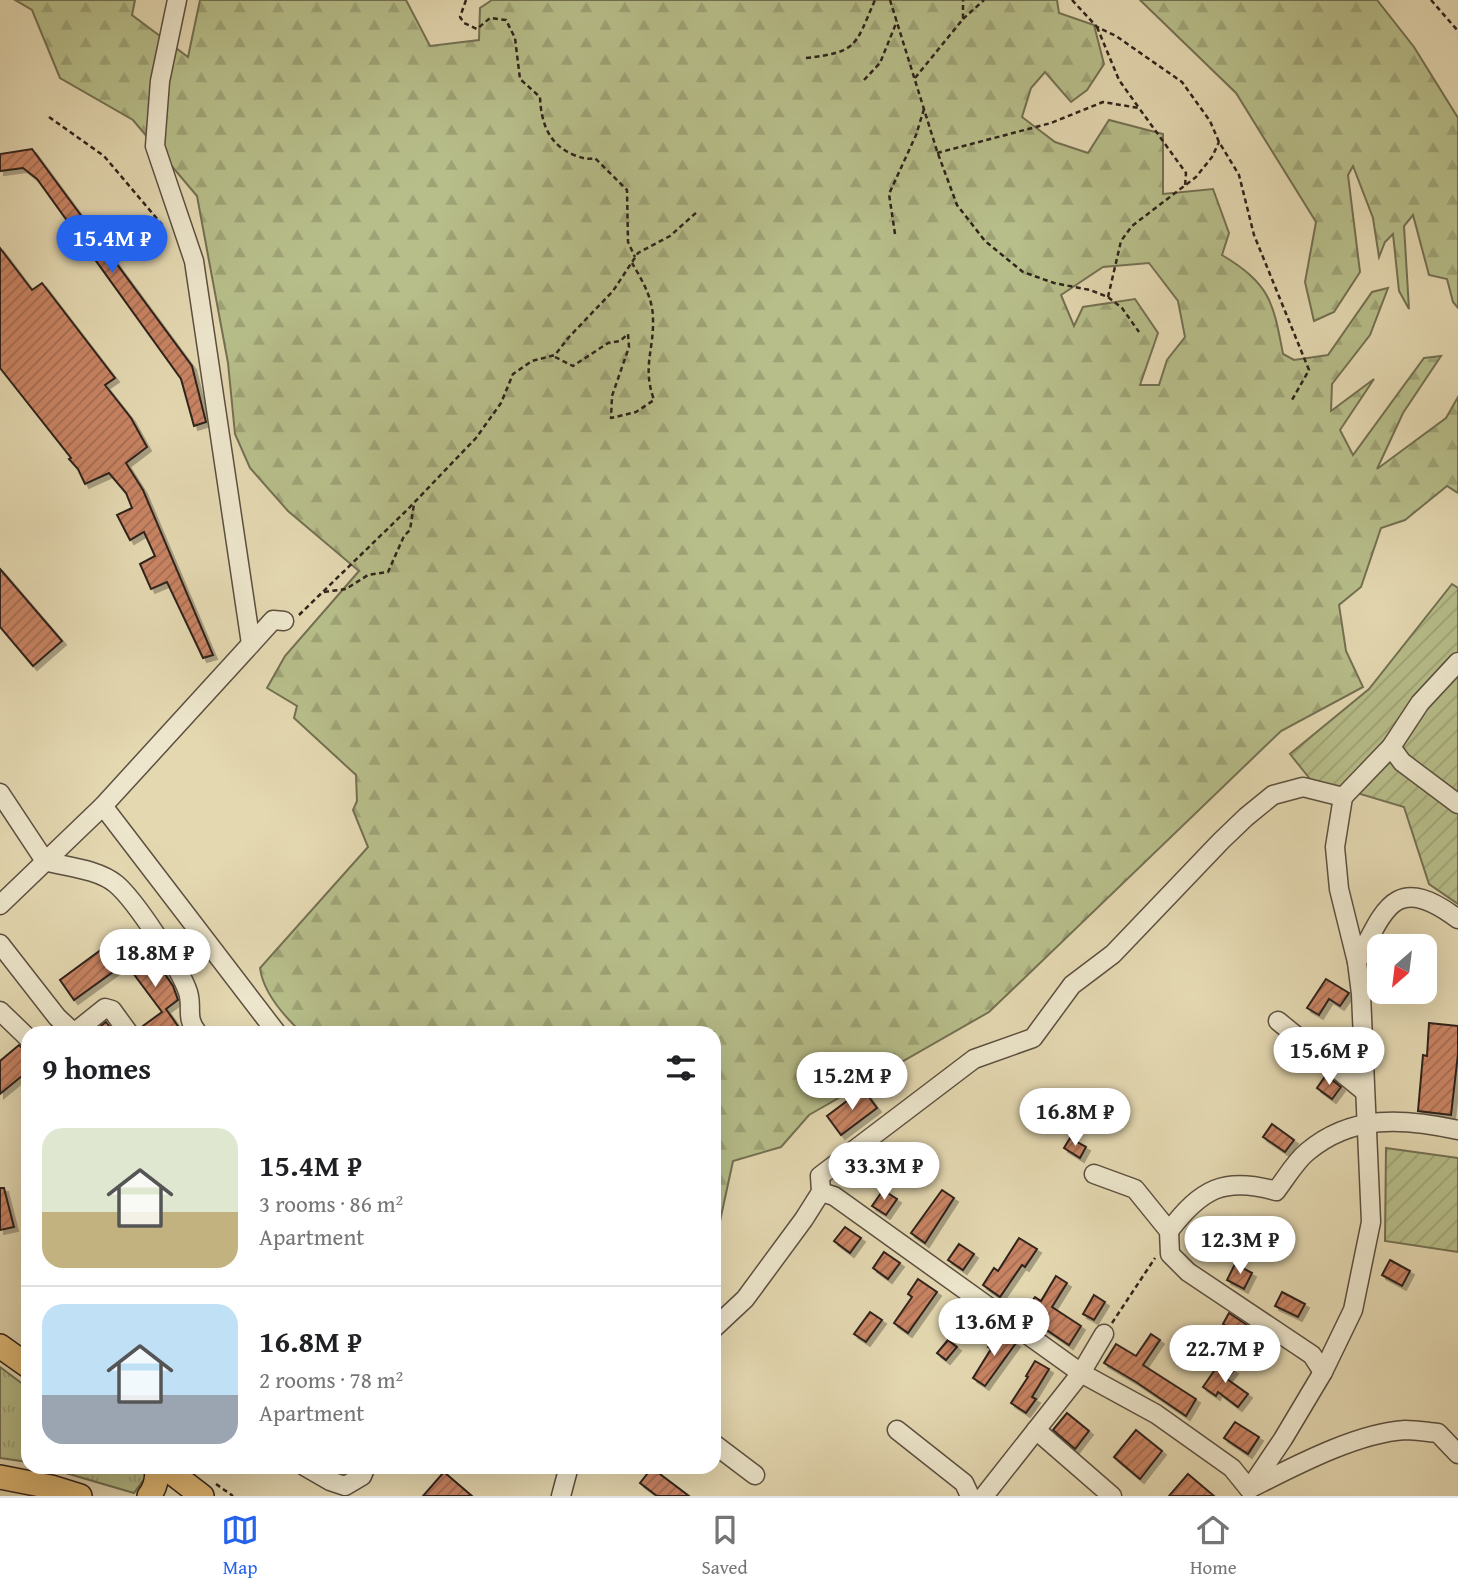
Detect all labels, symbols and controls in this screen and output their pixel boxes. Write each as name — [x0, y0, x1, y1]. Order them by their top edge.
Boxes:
pin: 15.4M ₽ — [47, 216, 177, 275]
text: 15.4M ₽ — [72, 221, 152, 254]
pin: 18.8M ₽ — [90, 930, 220, 989]
north arrow — [1367, 934, 1437, 1004]
map controls — [1367, 934, 1437, 1004]
text: 18.8M ₽ — [115, 935, 195, 968]
pin: 15.6M ₽ — [1264, 1028, 1394, 1087]
text: 15.6M ₽ — [1289, 1033, 1369, 1066]
text: 9 homes — [42, 1046, 151, 1090]
icon: filters — [662, 1049, 700, 1087]
pin: 15.2M ₽ — [787, 1052, 917, 1112]
text: 15.2M ₽ — [812, 1058, 892, 1091]
pin: 16.8M ₽ — [1010, 1088, 1140, 1148]
text: 16.8M ₽ — [1035, 1094, 1115, 1127]
pin: 33.3M ₽ — [819, 1142, 949, 1202]
text: 15.4M ₽ — [259, 1143, 362, 1187]
text: 33.3M ₽ — [844, 1148, 924, 1181]
icon: home — [98, 1156, 182, 1240]
text: 3 rooms · 86 m² — [259, 1187, 403, 1220]
pin: 12.3M ₽ — [1175, 1216, 1305, 1276]
text: Apartment — [259, 1220, 364, 1253]
text: 12.3M ₽ — [1200, 1222, 1280, 1255]
pin: 13.6M ₽ — [929, 1298, 1059, 1358]
text: 13.6M ₽ — [954, 1304, 1034, 1337]
text: 16.8M ₽ — [259, 1319, 362, 1363]
pin: 22.7M ₽ — [1160, 1326, 1290, 1385]
text: 22.7M ₽ — [1185, 1331, 1265, 1364]
icon: home — [98, 1332, 182, 1416]
text: 2 rooms · 78 m² — [259, 1363, 403, 1396]
text: Apartment — [259, 1396, 364, 1429]
tab: Map — [221, 1511, 259, 1581]
tab: Saved — [702, 1511, 748, 1581]
tab: Home — [1190, 1511, 1237, 1581]

